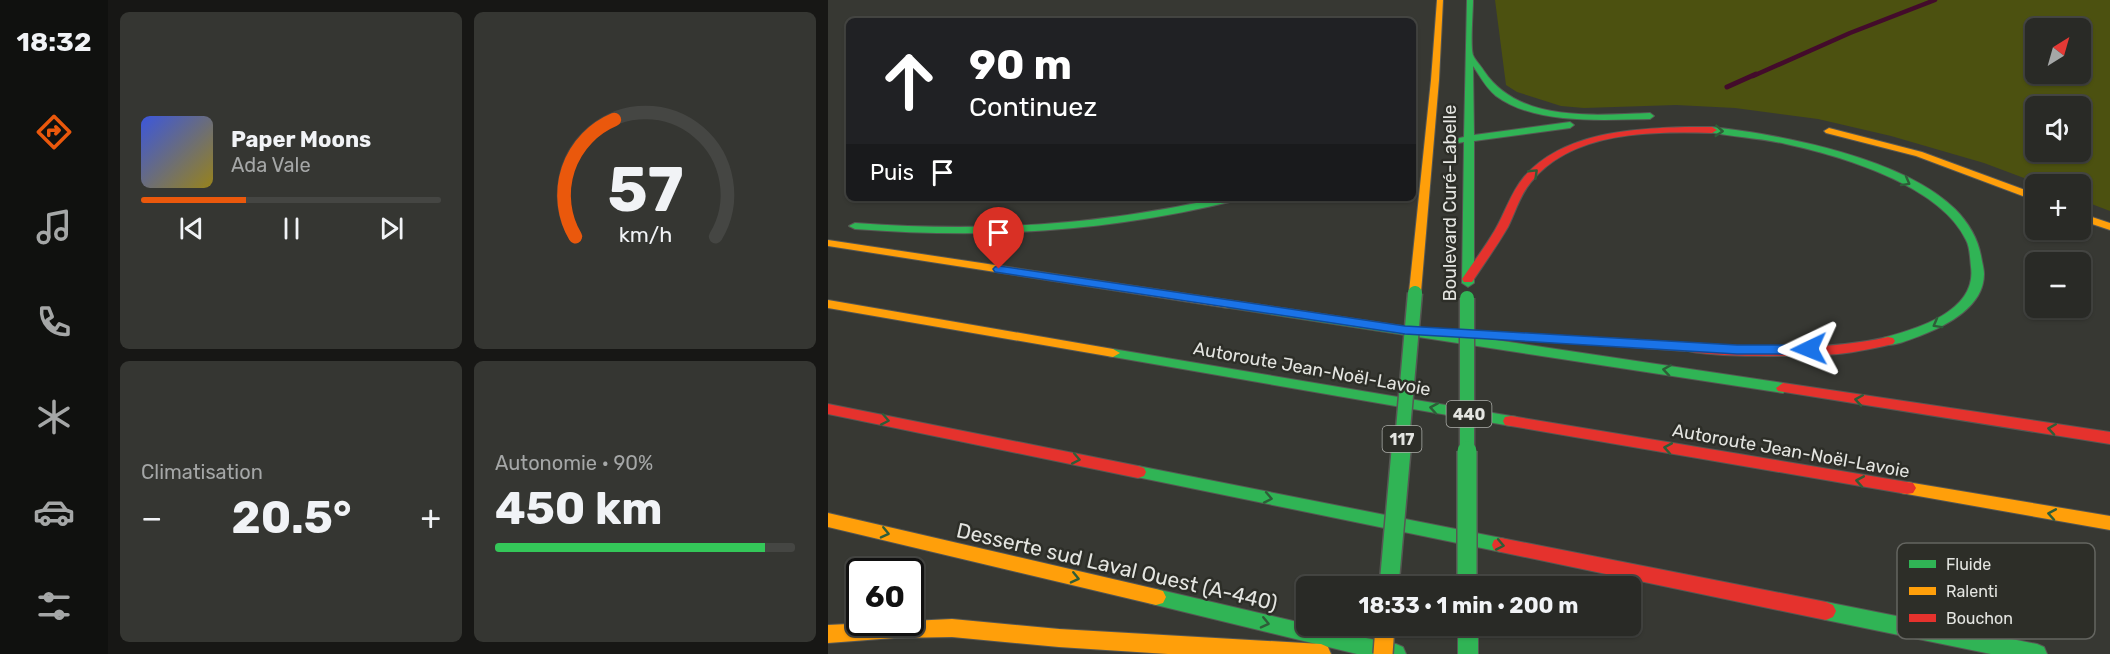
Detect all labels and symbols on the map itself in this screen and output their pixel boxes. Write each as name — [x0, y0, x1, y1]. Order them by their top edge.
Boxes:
north arrow — [2025, 18, 2091, 84]
street label: Boulevard Curé-Labelle — [1439, 105, 1461, 301]
one-way arrow — [1715, 124, 1724, 137]
one-way arrow — [1528, 169, 1538, 180]
one-way arrow — [1900, 175, 1910, 186]
pin — [973, 207, 1024, 269]
position arrow — [1777, 317, 1841, 381]
one-way arrow — [1932, 317, 1943, 328]
street label: Autoroute Jean-Noël-Lavoie — [1192, 337, 1432, 401]
one-way arrow — [1662, 365, 1671, 377]
one-way arrow — [1855, 394, 1864, 406]
road number: 440 — [1446, 401, 1492, 427]
one-way arrow — [1430, 402, 1440, 415]
one-way arrow — [880, 413, 890, 426]
street label: Autoroute Jean-Noël-Lavoie — [1671, 419, 1911, 483]
one-way arrow — [2048, 424, 2057, 436]
road number: 117 — [1382, 426, 1422, 452]
one-way arrow — [1663, 442, 1673, 455]
one-way arrow — [1071, 452, 1081, 465]
one-way arrow — [1855, 475, 1865, 487]
one-way arrow — [1262, 491, 1272, 504]
one-way arrow — [2048, 508, 2057, 520]
street label: Desserte sud Laval Ouest (A-440) — [954, 517, 1280, 616]
one-way arrow — [880, 526, 890, 539]
one-way arrow — [1495, 538, 1505, 551]
legend — [1897, 543, 2095, 639]
text: Fluide — [1946, 555, 1991, 574]
speed limit sign: 60 — [846, 558, 924, 636]
one-way arrow — [1070, 571, 1080, 584]
text: Ralenti — [1946, 582, 1998, 601]
text: Bouchon — [1946, 609, 2013, 628]
one-way arrow — [1259, 616, 1269, 629]

